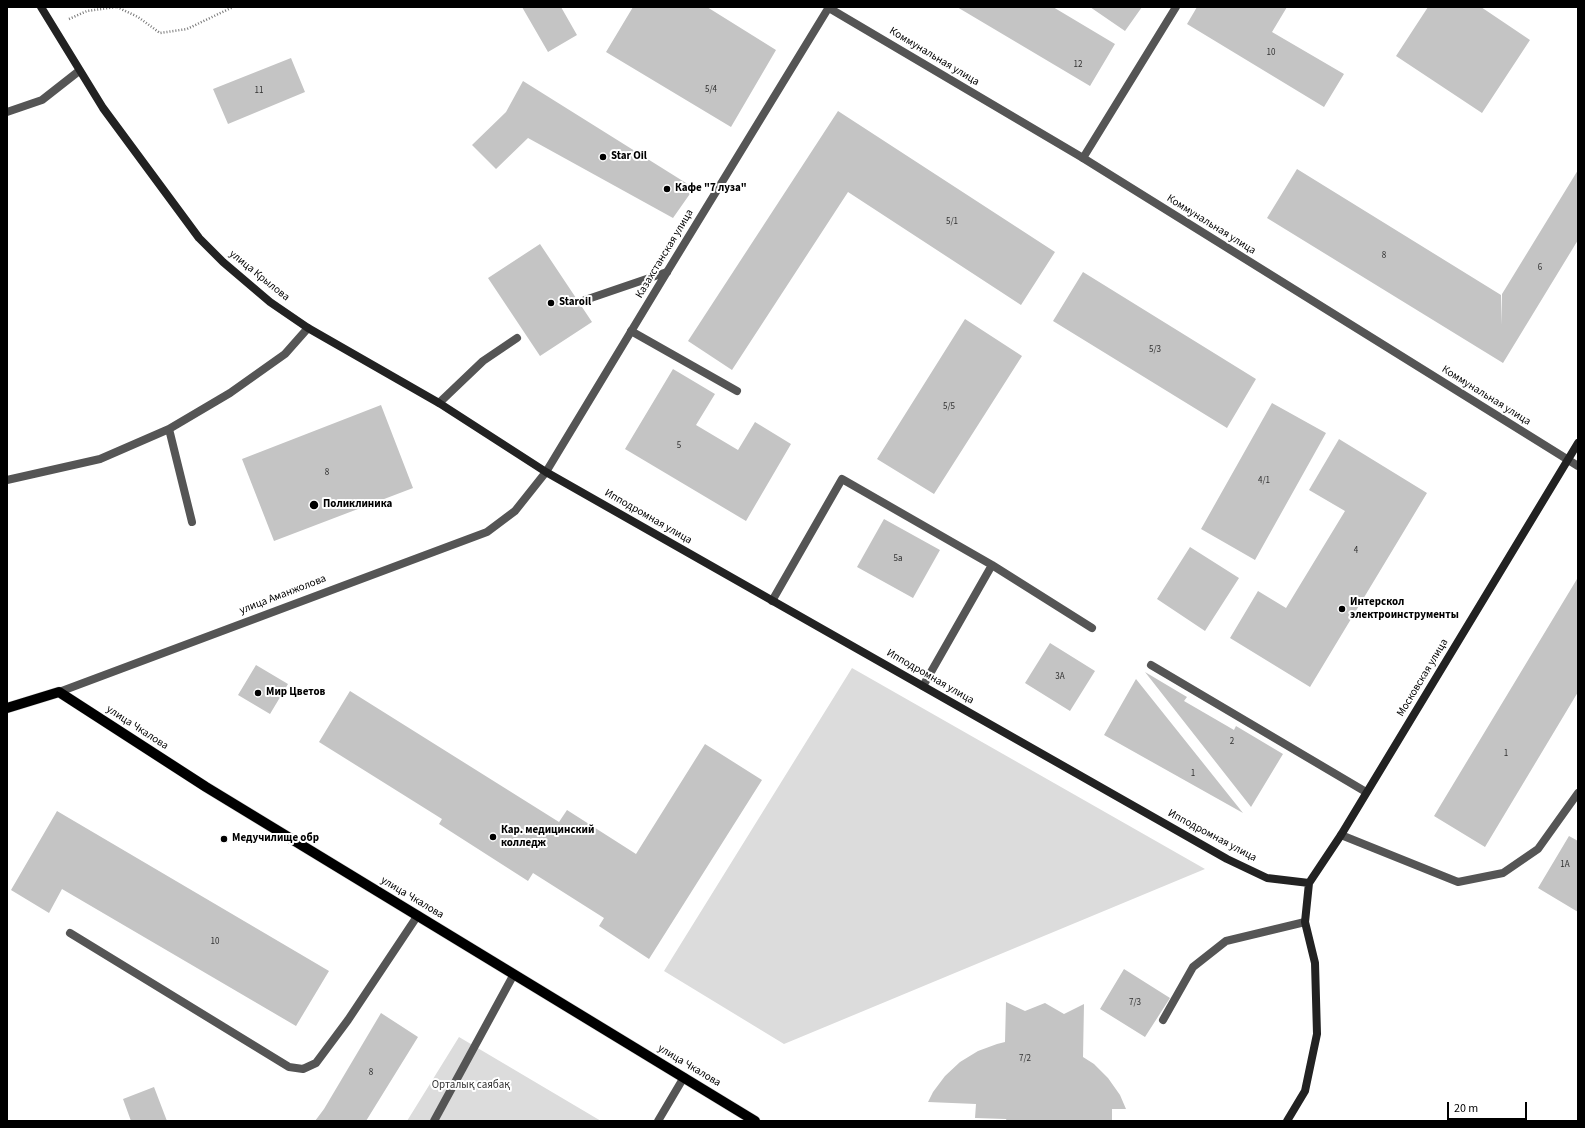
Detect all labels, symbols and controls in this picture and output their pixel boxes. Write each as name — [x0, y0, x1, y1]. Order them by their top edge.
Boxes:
street label: Коммунальная улица — [887, 25, 981, 89]
house number: 10 — [1267, 48, 1275, 58]
house number: 12 — [1074, 60, 1082, 70]
house number: 5/4 — [705, 85, 717, 95]
house number: 11 — [255, 86, 263, 96]
place label: Star Oil — [611, 150, 647, 164]
marker: Star Oil — [598, 152, 608, 162]
place label: Кафе "7 луза" — [675, 182, 747, 196]
marker: Кафе "7 луза" — [662, 184, 672, 194]
street label: Коммунальная улица — [1164, 192, 1258, 258]
street label: Казахстанская улица — [633, 207, 697, 301]
house number: 5/1 — [946, 217, 958, 227]
street label: улица Крылова — [226, 248, 292, 304]
house number: 8 — [1382, 251, 1386, 261]
house number: 6 — [1538, 263, 1542, 273]
place label: Staroil — [559, 296, 591, 310]
marker: Staroil — [546, 298, 556, 308]
house number: 5/3 — [1149, 345, 1161, 355]
street label: Коммунальная улица — [1439, 363, 1533, 429]
house number: 5/5 — [943, 402, 955, 412]
house number: 5 — [677, 441, 681, 451]
house number: 8 — [325, 468, 329, 478]
house number: 4/1 — [1258, 476, 1270, 486]
street label: Ипподромная улица — [602, 487, 694, 547]
place label: Поликлиника — [323, 498, 392, 512]
marker: Поликлиника — [308, 499, 320, 511]
house number: 4 — [1354, 546, 1358, 556]
house number: 5а — [893, 554, 903, 564]
street label: улица Аманжолова — [238, 572, 328, 618]
place label: Интерскол электроинструменты — [1350, 596, 1459, 622]
marker: Интерскол электроинструменты — [1337, 604, 1347, 614]
street label: Московская улица — [1395, 637, 1451, 719]
street label: Ипподромная улица — [884, 647, 976, 707]
house number: 3А — [1055, 672, 1065, 682]
place label: Мир Цветов — [266, 686, 325, 700]
marker: Мир Цветов — [253, 688, 263, 698]
street label: улица Чкалова — [103, 703, 171, 753]
house number: 2 — [1230, 737, 1234, 747]
house number: 1 — [1504, 749, 1508, 759]
house number: 1 — [1191, 769, 1195, 779]
street label: Ипподромная улица — [1165, 807, 1259, 865]
place label: Кар. медицинский колледж — [501, 824, 594, 850]
place label: Медучилище обр — [232, 832, 319, 846]
marker: Кар. медицинский колледж — [488, 832, 498, 842]
marker: Медучилище обр — [219, 834, 229, 844]
house number: 1А — [1560, 860, 1570, 870]
street label: улица Чкалова — [378, 874, 446, 922]
house number: 10 — [211, 937, 219, 947]
house number: 7/3 — [1129, 998, 1141, 1008]
street label: улица Чкалова — [655, 1042, 723, 1090]
house number: 7/2 — [1019, 1054, 1031, 1064]
house number: 8 — [369, 1068, 373, 1078]
park label: Орталық саябақ — [432, 1079, 510, 1093]
scale bar — [1449, 1094, 1529, 1120]
text: 20 m — [1454, 1100, 1478, 1117]

